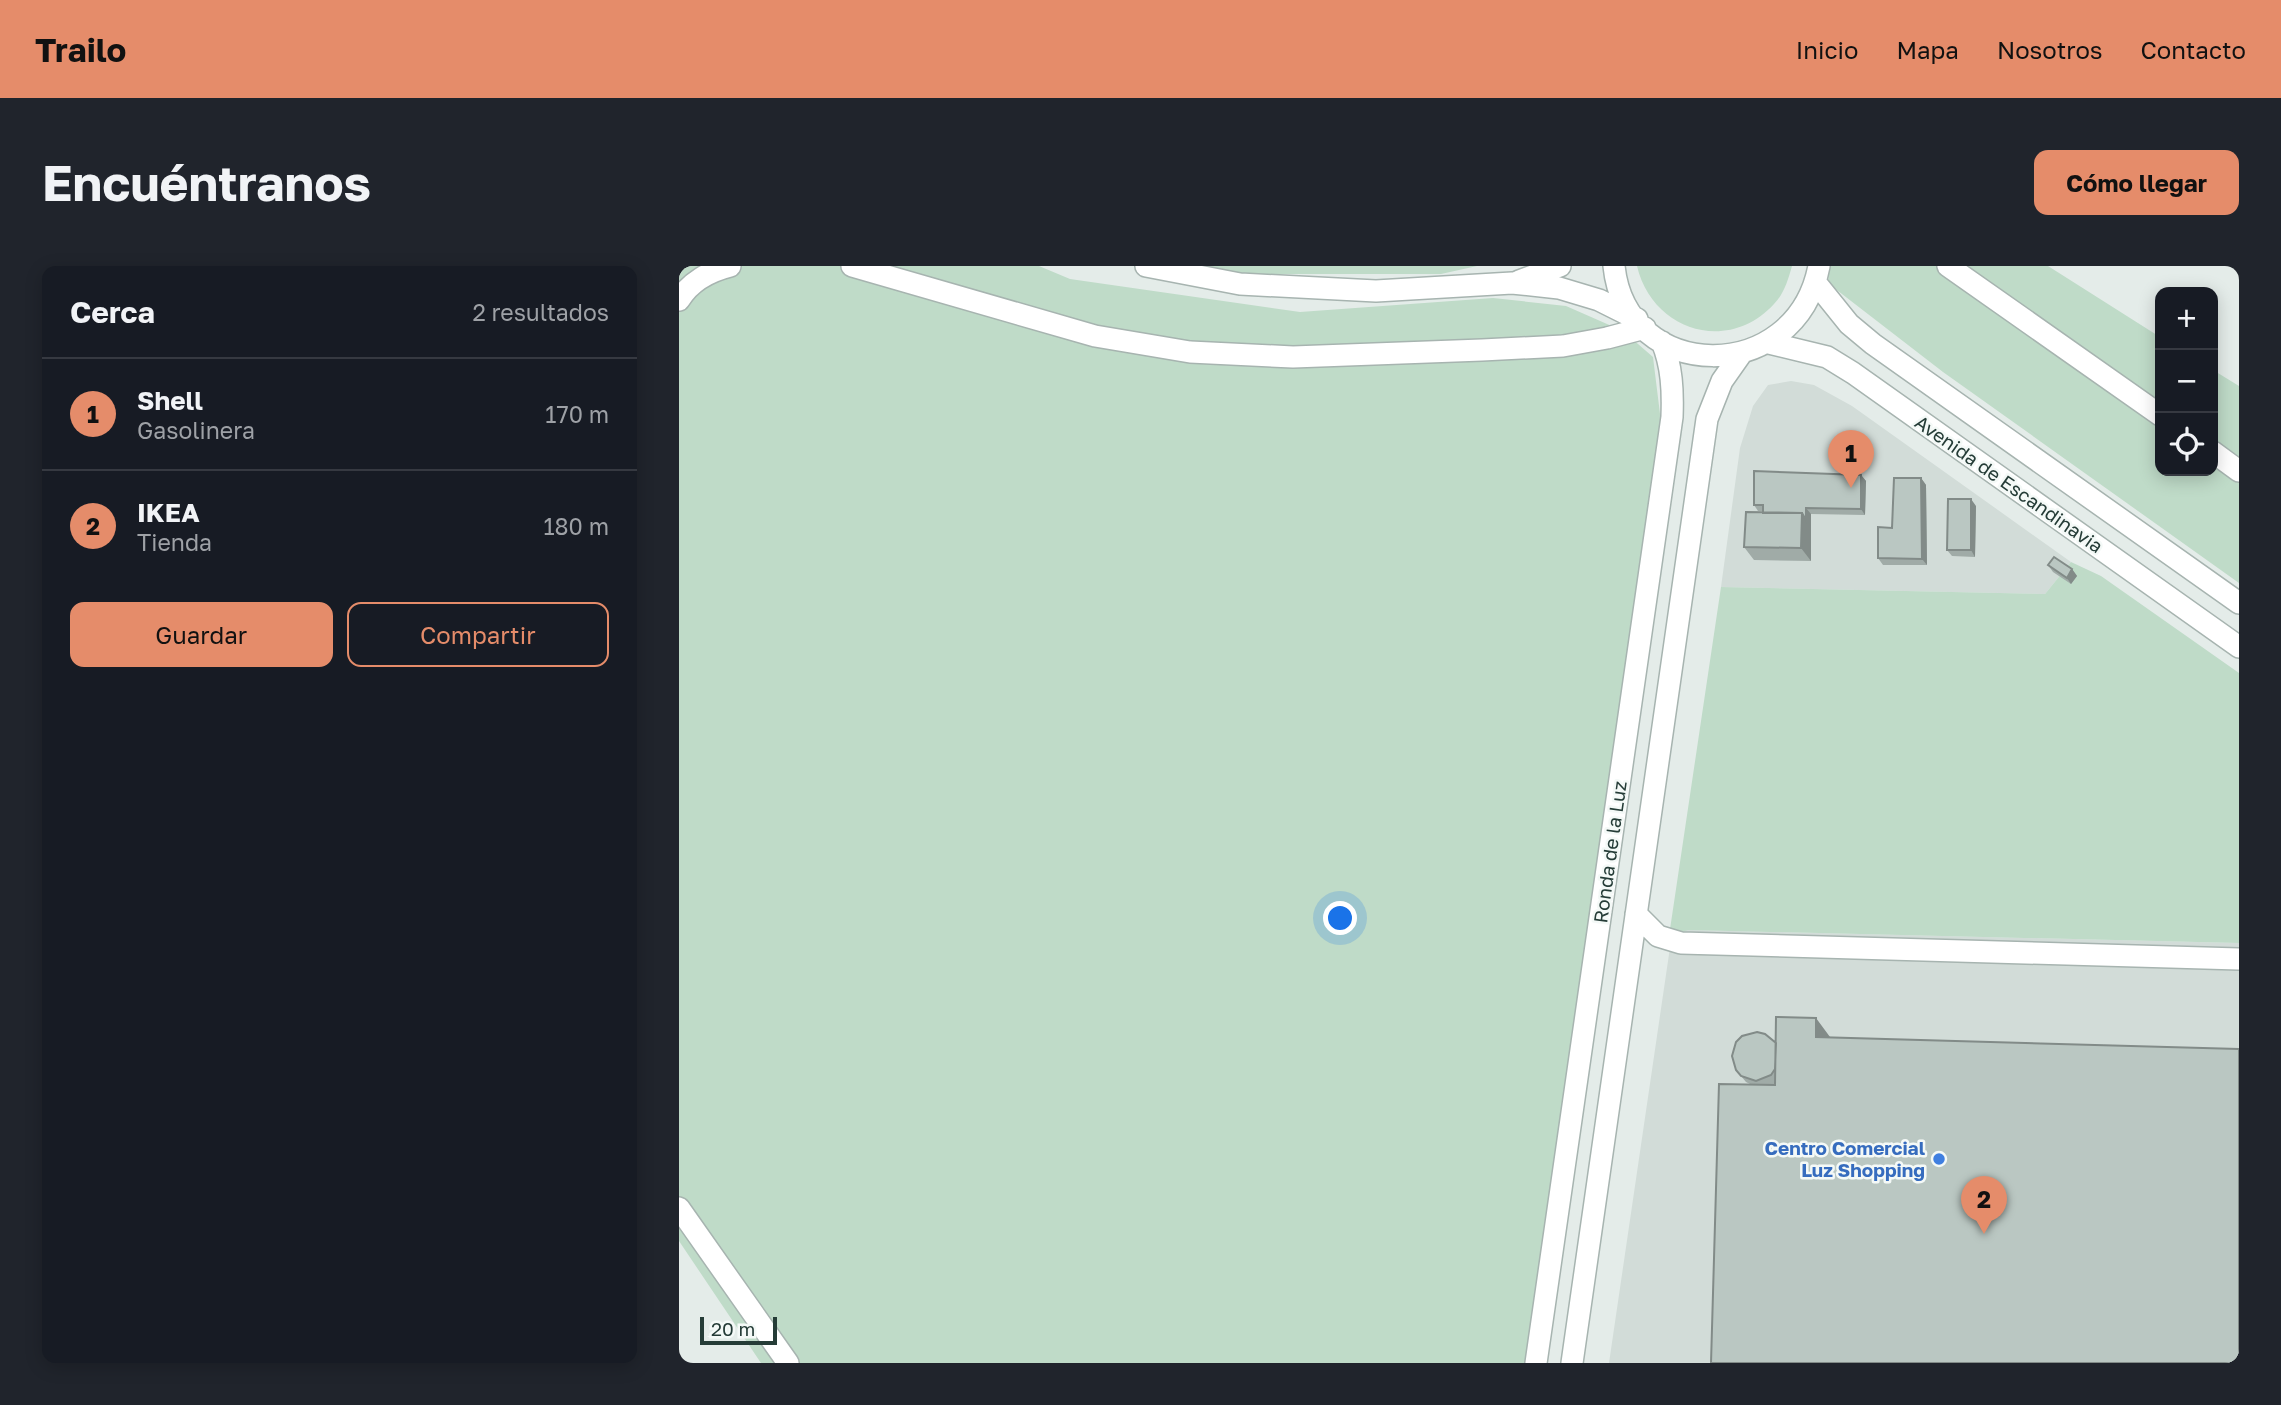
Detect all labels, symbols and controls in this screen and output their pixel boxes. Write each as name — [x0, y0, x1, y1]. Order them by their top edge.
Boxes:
text: Trailo — [35, 30, 126, 69]
text: Inicio — [1796, 35, 1858, 64]
text: Mapa — [1896, 35, 1959, 64]
text: Nosotros — [1997, 35, 2103, 64]
text: Contacto — [2141, 35, 2246, 64]
button: Cómo llegar — [2034, 150, 2239, 215]
text: Encuéntranos — [42, 153, 371, 212]
map controls — [2155, 287, 2218, 476]
button: + — [2155, 287, 2218, 350]
text: Cerca — [70, 294, 155, 330]
text: 2 resultados — [472, 298, 609, 326]
button: − — [2155, 350, 2218, 413]
text: Shell — [137, 385, 203, 416]
text: 1 — [87, 400, 99, 428]
text: 170 m — [545, 400, 609, 428]
street label: Avenida de Escandinavia — [1911, 410, 2108, 557]
button: locate — [2155, 413, 2218, 476]
text: Gasolinera — [137, 416, 255, 444]
pin: 1 — [1828, 430, 1874, 488]
text: IKEA — [137, 497, 200, 528]
text: 2 — [86, 512, 100, 540]
text: 180 m — [543, 512, 609, 540]
text: Tienda — [137, 528, 212, 556]
button: Guardar — [70, 602, 333, 667]
button: Compartir — [347, 602, 609, 667]
street label: Ronda de la Luz — [1588, 779, 1631, 925]
your location — [1323, 901, 1357, 935]
place label: Centro Comercial Luz Shopping — [1765, 1136, 1925, 1181]
marker: Centro Comercial Luz Shopping — [1931, 1151, 1947, 1167]
pin: 2 — [1961, 1176, 2007, 1234]
scale bar — [700, 1314, 777, 1346]
text: 20 m — [711, 1317, 755, 1340]

